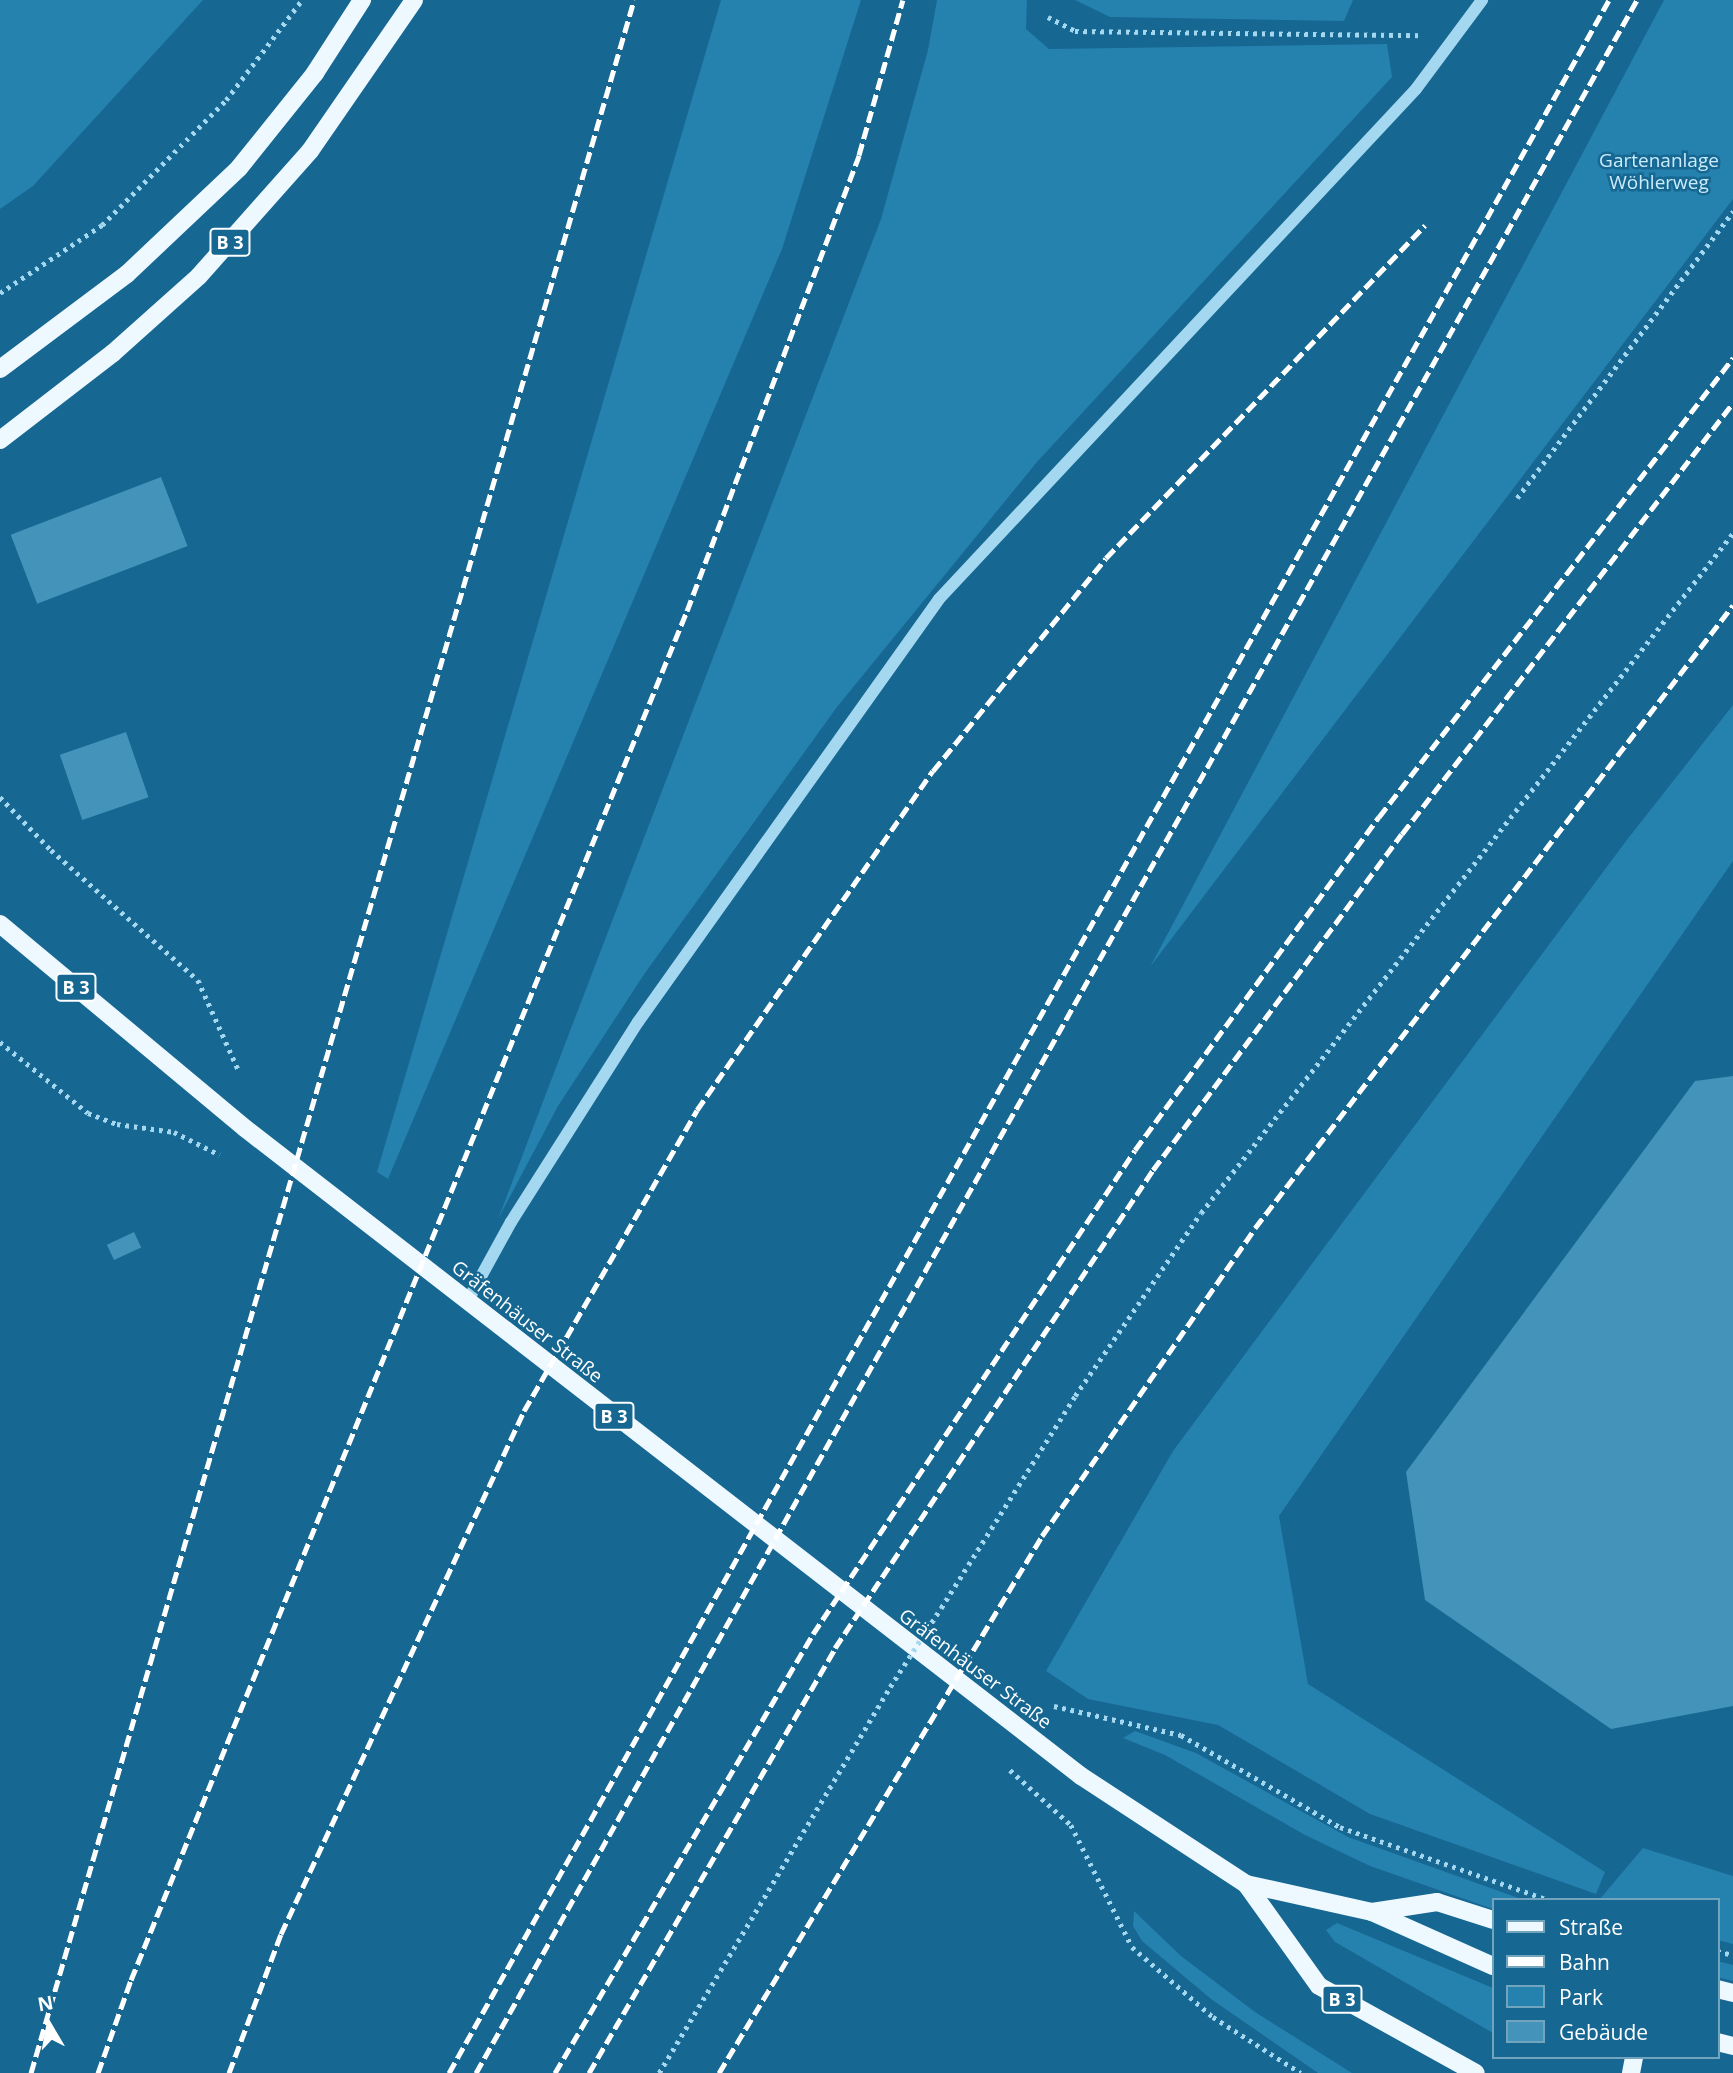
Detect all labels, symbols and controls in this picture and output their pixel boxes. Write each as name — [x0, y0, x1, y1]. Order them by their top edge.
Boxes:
park label: Gartenanlage Wöhlerweg — [1599, 150, 1719, 194]
road number: B 3 — [209, 228, 251, 256]
road number: B 3 — [55, 972, 97, 1002]
street label: Gräfenhäuser Straße — [447, 1256, 607, 1388]
road number: B 3 — [593, 1401, 635, 1430]
street label: Gräfenhäuser Straße — [894, 1604, 1056, 1734]
legend — [1492, 1898, 1719, 2059]
text: Straße — [1559, 1913, 1623, 1941]
text: Bahn — [1559, 1948, 1610, 1976]
text: Park — [1559, 1983, 1603, 2011]
road number: B 3 — [1321, 1984, 1363, 2013]
north arrow — [14, 1989, 84, 2059]
text: N — [35, 1989, 55, 2017]
text: Gebäude — [1559, 2018, 1648, 2046]

